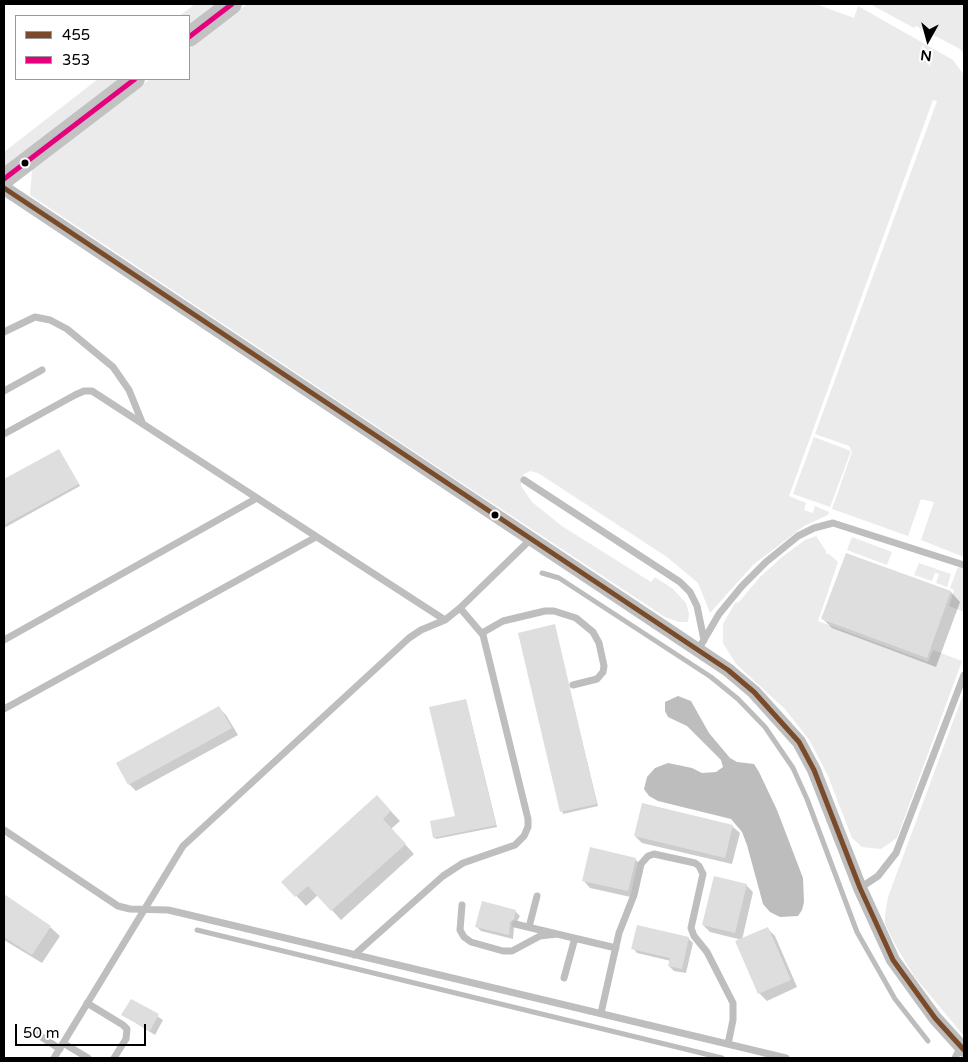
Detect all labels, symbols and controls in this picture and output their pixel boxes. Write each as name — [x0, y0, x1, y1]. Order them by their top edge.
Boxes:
legend — [15, 15, 190, 80]
north arrow — [903, 15, 953, 65]
text: 455 — [62, 26, 90, 44]
text: N — [919, 46, 933, 65]
text: 353 — [62, 51, 90, 69]
unlabelled marker — [20, 158, 30, 168]
unlabelled marker — [490, 510, 500, 520]
scale bar — [18, 1014, 149, 1046]
text: 50 m — [23, 1024, 60, 1042]

